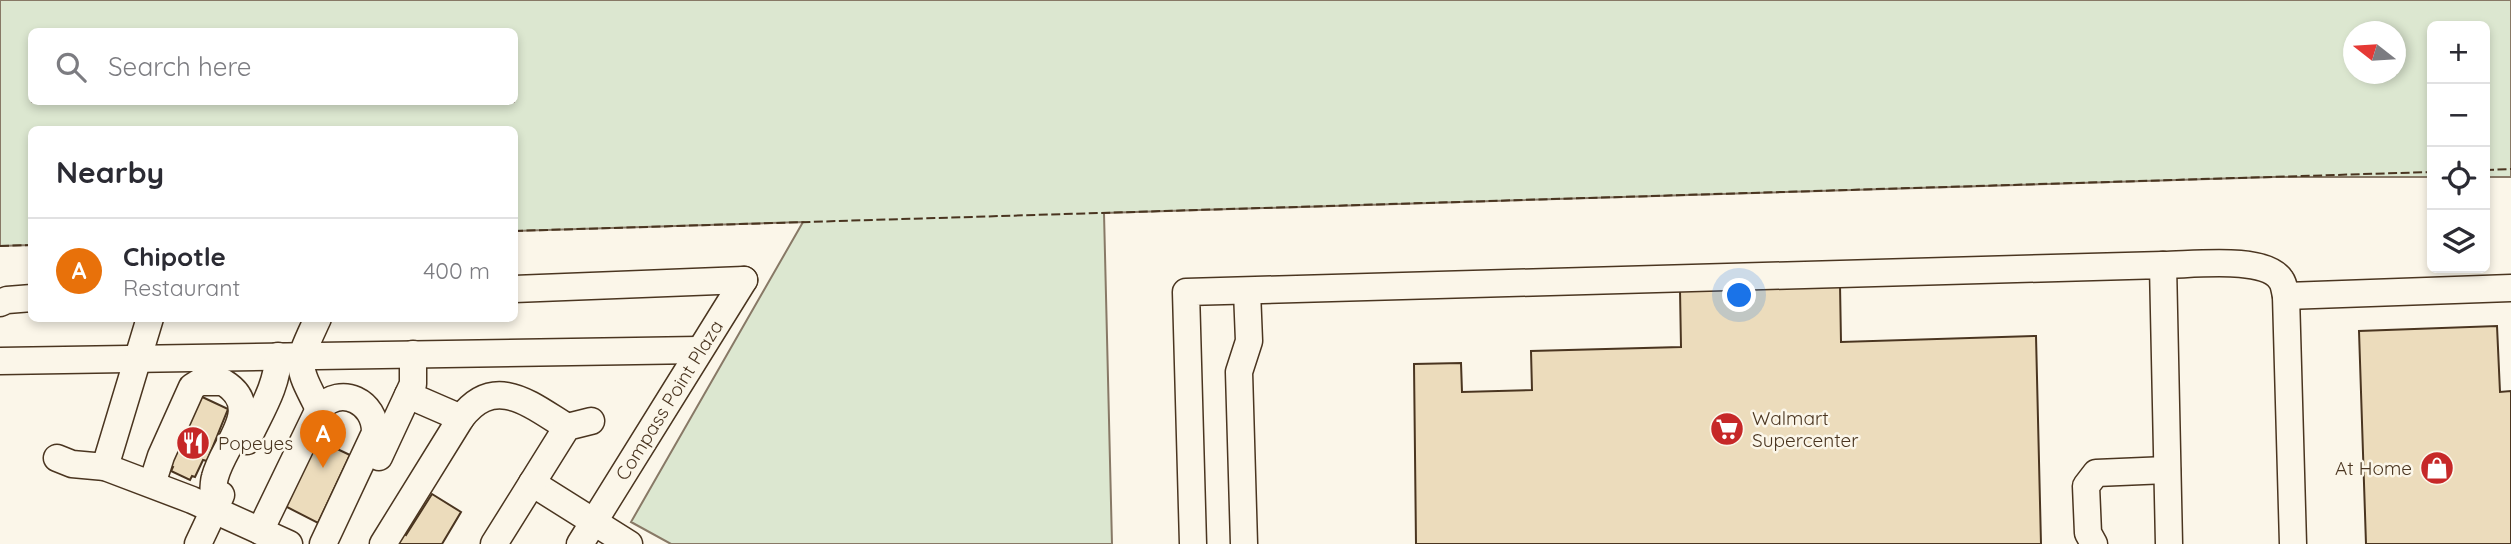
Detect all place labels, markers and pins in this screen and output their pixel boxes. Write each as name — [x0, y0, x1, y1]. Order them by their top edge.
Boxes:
place label: Walmart Supercenter — [1752, 406, 1859, 452]
pin: A — [300, 410, 346, 468]
supermarket icon: Walmart Supercenter — [1708, 410, 1746, 448]
restaurant icon: Popeyes — [174, 424, 212, 462]
place label: Popeyes — [218, 431, 293, 455]
shop icon: At Home — [2418, 449, 2456, 487]
place label: At Home — [2335, 456, 2412, 480]

